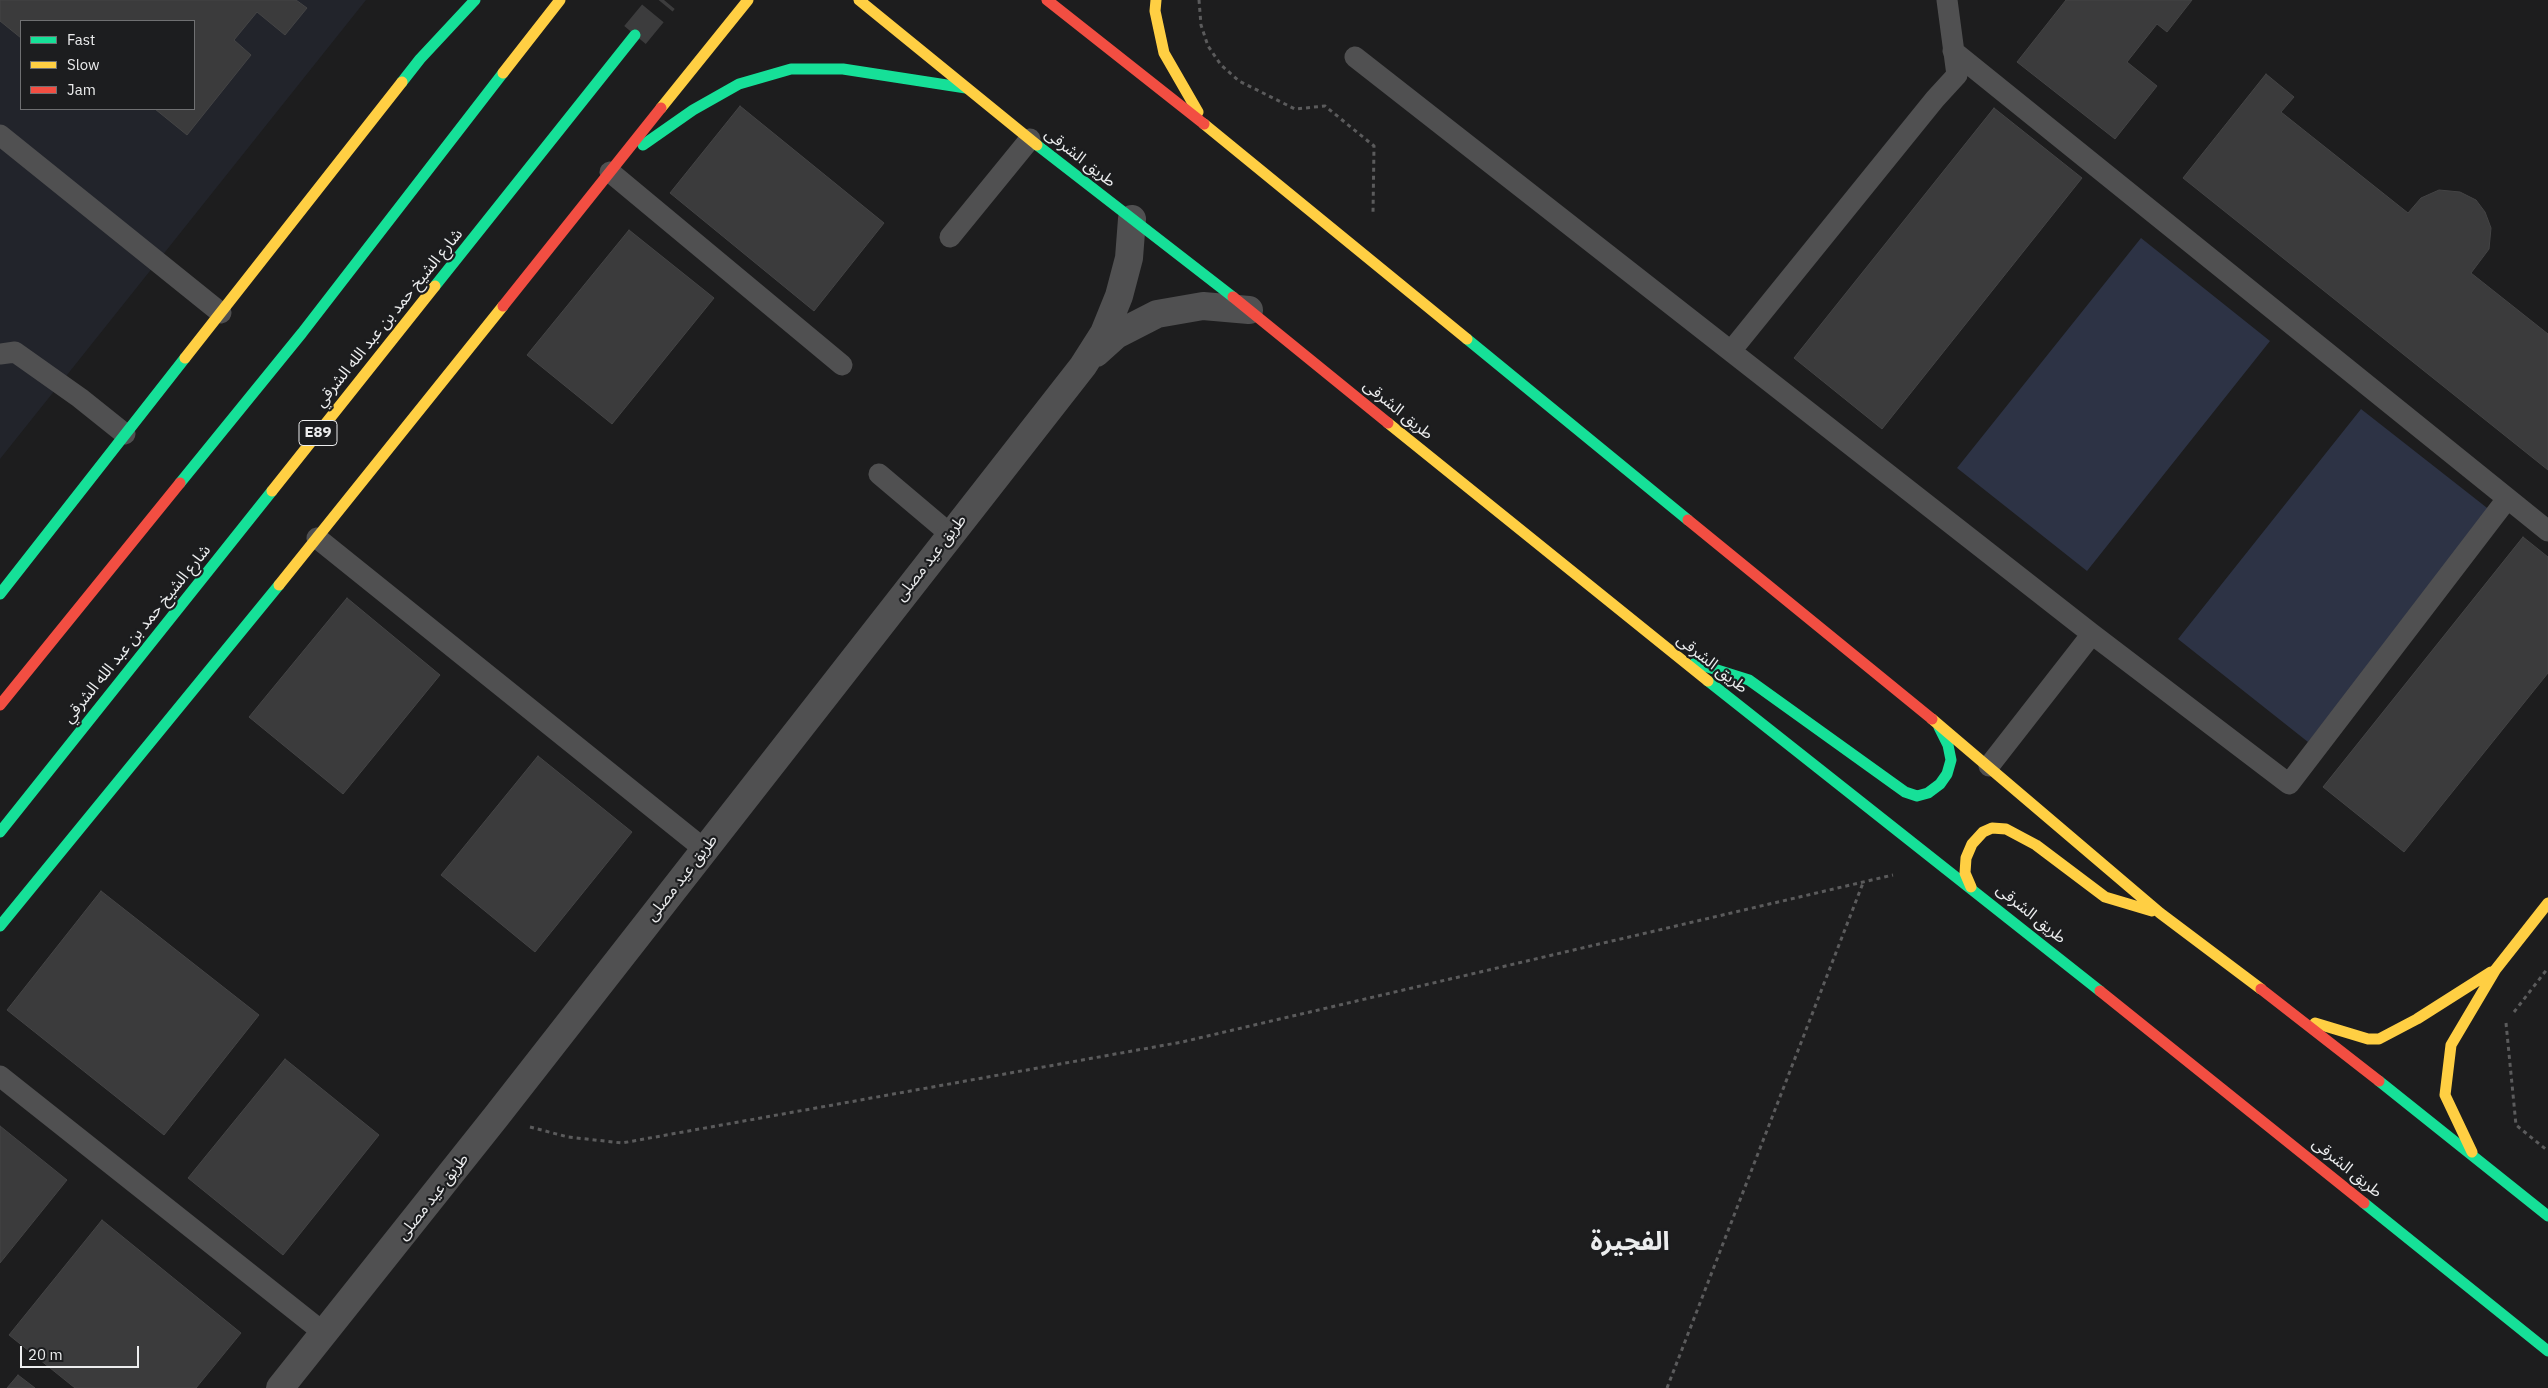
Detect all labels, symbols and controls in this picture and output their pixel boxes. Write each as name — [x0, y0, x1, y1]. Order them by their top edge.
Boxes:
legend — [20, 20, 195, 110]
text: Fast — [67, 30, 95, 49]
text: Slow — [67, 55, 100, 74]
text: Jam — [67, 80, 96, 99]
street label: طريق الشرقى — [1041, 124, 1119, 192]
street label: شارع الشيخ حمد بن عبد الله الشرقي — [311, 225, 467, 411]
street label: طريق الشرقى — [1359, 376, 1437, 444]
road number: E89 — [299, 420, 337, 446]
street label: طريق عيد مصلى — [891, 511, 971, 605]
street label: شارع الشيخ حمد بن عبد الله الشرقي — [59, 541, 215, 727]
street label: طريق الشرقى — [1673, 630, 1751, 698]
street label: طريق عيد مصلى — [642, 831, 722, 925]
street label: طريق الشرقى — [1992, 880, 2070, 948]
street label: طريق الشرقى — [2308, 1134, 2386, 1202]
street label: طريق عيد مصلى — [393, 1150, 473, 1244]
district label: الفجيرة — [1590, 1226, 1670, 1258]
scale bar — [22, 1336, 141, 1368]
text: 20 m — [28, 1345, 63, 1364]

